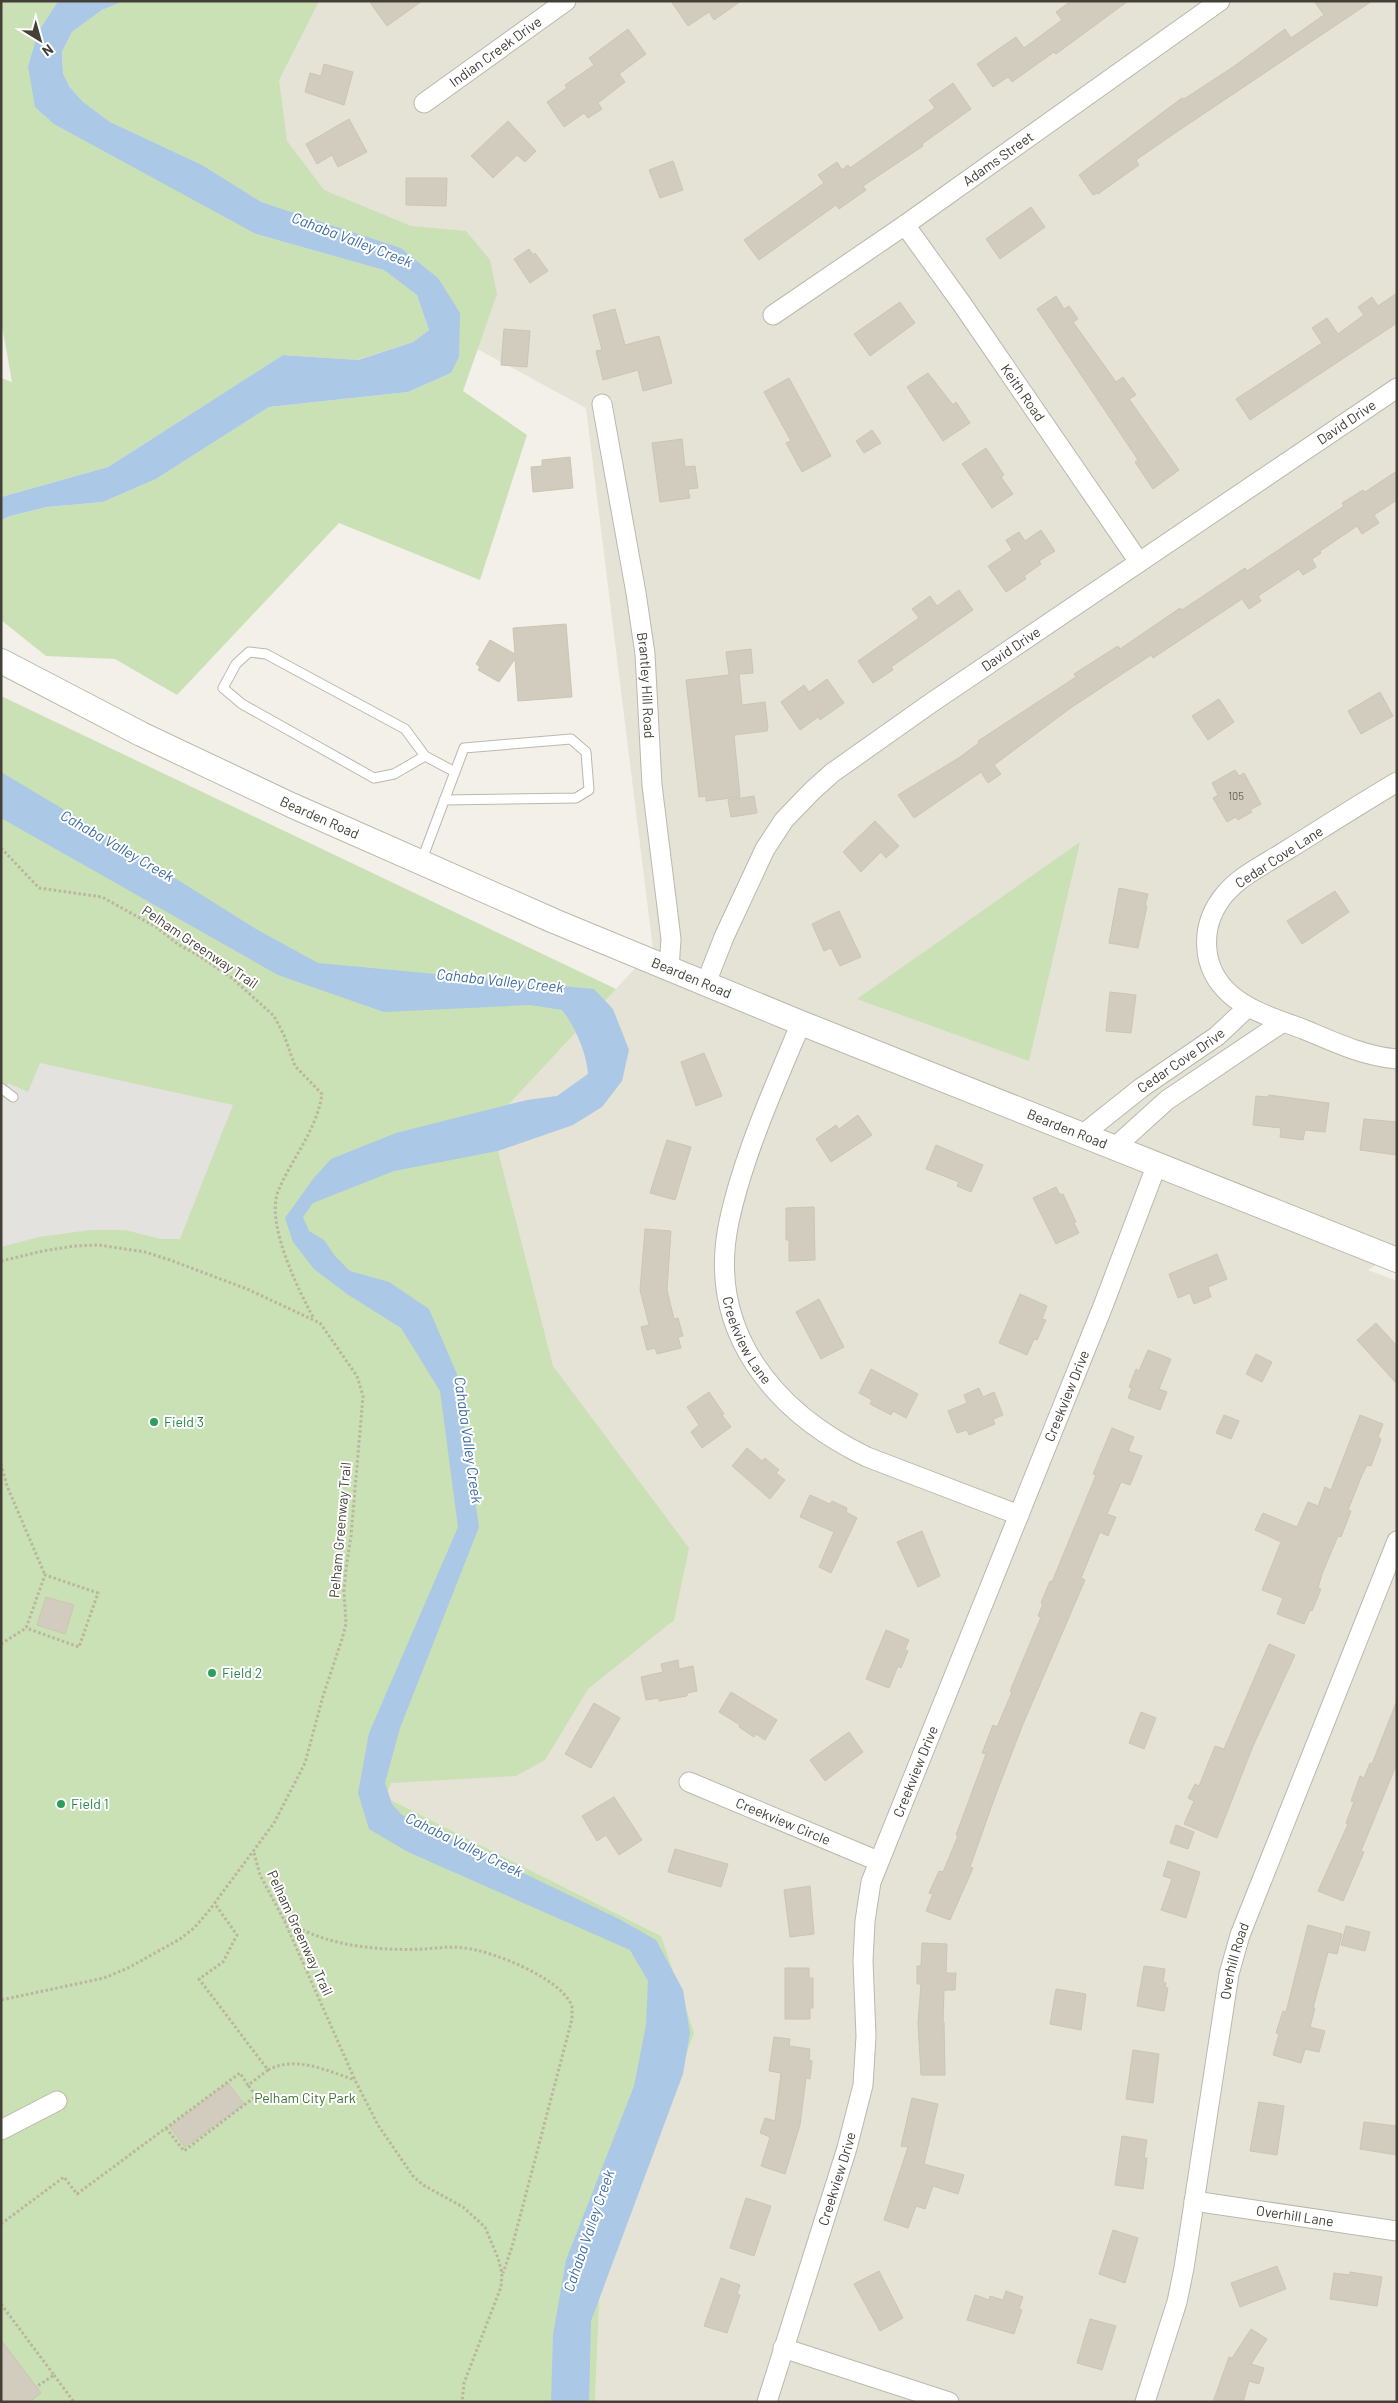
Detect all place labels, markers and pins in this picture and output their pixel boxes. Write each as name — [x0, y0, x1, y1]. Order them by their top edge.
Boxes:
place label: Field 3 — [164, 1413, 204, 1430]
marker: Field 3 — [148, 1416, 160, 1428]
place label: Field 2 — [222, 1664, 262, 1681]
marker: Field 2 — [206, 1667, 218, 1679]
place label: Field 1 — [71, 1795, 109, 1812]
marker: Field 1 — [55, 1798, 67, 1810]

